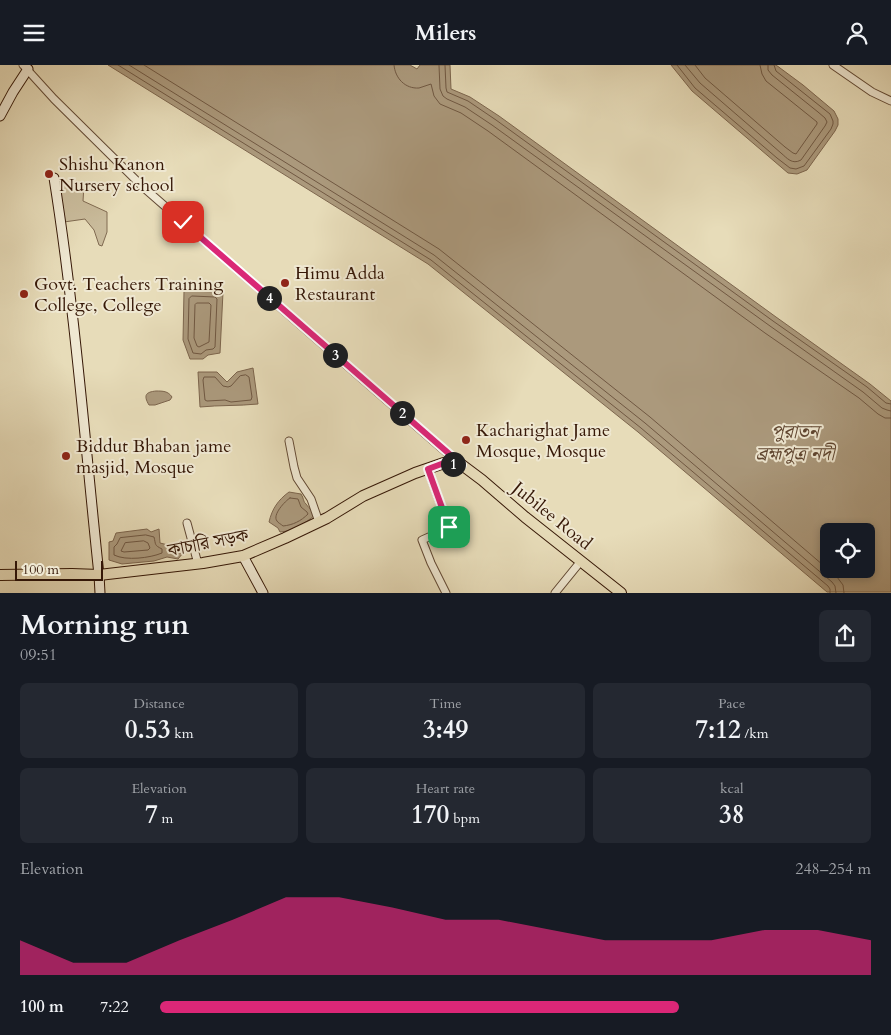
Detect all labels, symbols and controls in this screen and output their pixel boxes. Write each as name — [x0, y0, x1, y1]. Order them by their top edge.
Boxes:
text: Milers — [415, 18, 476, 48]
icon: menu — [20, 19, 48, 47]
icon: person — [843, 19, 871, 47]
place label: Shishu Kanon Nursery school — [59, 152, 174, 198]
marker: Shishu Kanon Nursery school — [43, 168, 55, 180]
pin — [162, 201, 204, 243]
icon: check — [169, 208, 197, 236]
place label: Himu Adda Restaurant — [295, 261, 385, 307]
place label: Govt. Teachers Training College, College — [34, 272, 224, 318]
marker: Himu Adda Restaurant — [279, 277, 291, 289]
pin: 4 — [256, 285, 282, 311]
marker: Govt. Teachers Training College, College — [18, 288, 30, 300]
text: 4 — [266, 289, 273, 308]
pin: 3 — [322, 343, 348, 367]
text: 3 — [332, 346, 339, 365]
pin: 2 — [390, 401, 414, 425]
text: 2 — [399, 404, 406, 423]
place label: Kacharighat Jame Mosque, Mosque — [476, 418, 610, 464]
water label: পুরাতন ব্রহ্মপুত্র নদী — [756, 419, 837, 467]
place label: Biddut Bhaban jame masjid, Mosque — [76, 434, 232, 480]
marker: Kacharighat Jame Mosque, Mosque — [460, 434, 472, 446]
marker: Biddut Bhaban jame masjid, Mosque — [60, 450, 72, 462]
pin: 1 — [440, 451, 466, 477]
text: 1 — [450, 455, 457, 474]
street label: Jubilee Road — [504, 474, 597, 556]
pin — [428, 506, 470, 548]
icon: arrive — [435, 513, 463, 541]
street label: কাচারি সড়ক — [165, 523, 252, 563]
map controls — [820, 523, 875, 578]
button: locate — [820, 523, 875, 578]
scale bar — [15, 557, 102, 581]
text: 100 m — [22, 560, 59, 579]
text: Morning run — [20, 606, 189, 644]
button: share — [819, 610, 871, 662]
text: 09:51 — [20, 644, 57, 666]
text: Distance — [134, 694, 185, 713]
text: Time — [429, 694, 462, 713]
text: Pace — [718, 694, 745, 713]
text: 0.53 — [125, 713, 170, 747]
text: 3:49 — [423, 713, 468, 747]
text: 7:12 — [695, 713, 741, 747]
text: km — [170, 724, 194, 743]
text: /km — [741, 724, 768, 743]
text: Elevation — [131, 779, 187, 798]
text: Heart rate — [416, 779, 475, 798]
text: kcal — [720, 779, 744, 798]
text: 7 — [145, 798, 158, 832]
text: 170 — [411, 798, 449, 832]
text: 38 — [719, 798, 745, 832]
text: m — [158, 809, 173, 828]
text: bpm — [449, 809, 480, 828]
text: Elevation — [20, 858, 84, 880]
text: 248–254 m — [795, 858, 871, 880]
text: 100 m — [20, 996, 64, 1018]
text: 7:22 — [100, 996, 129, 1018]

